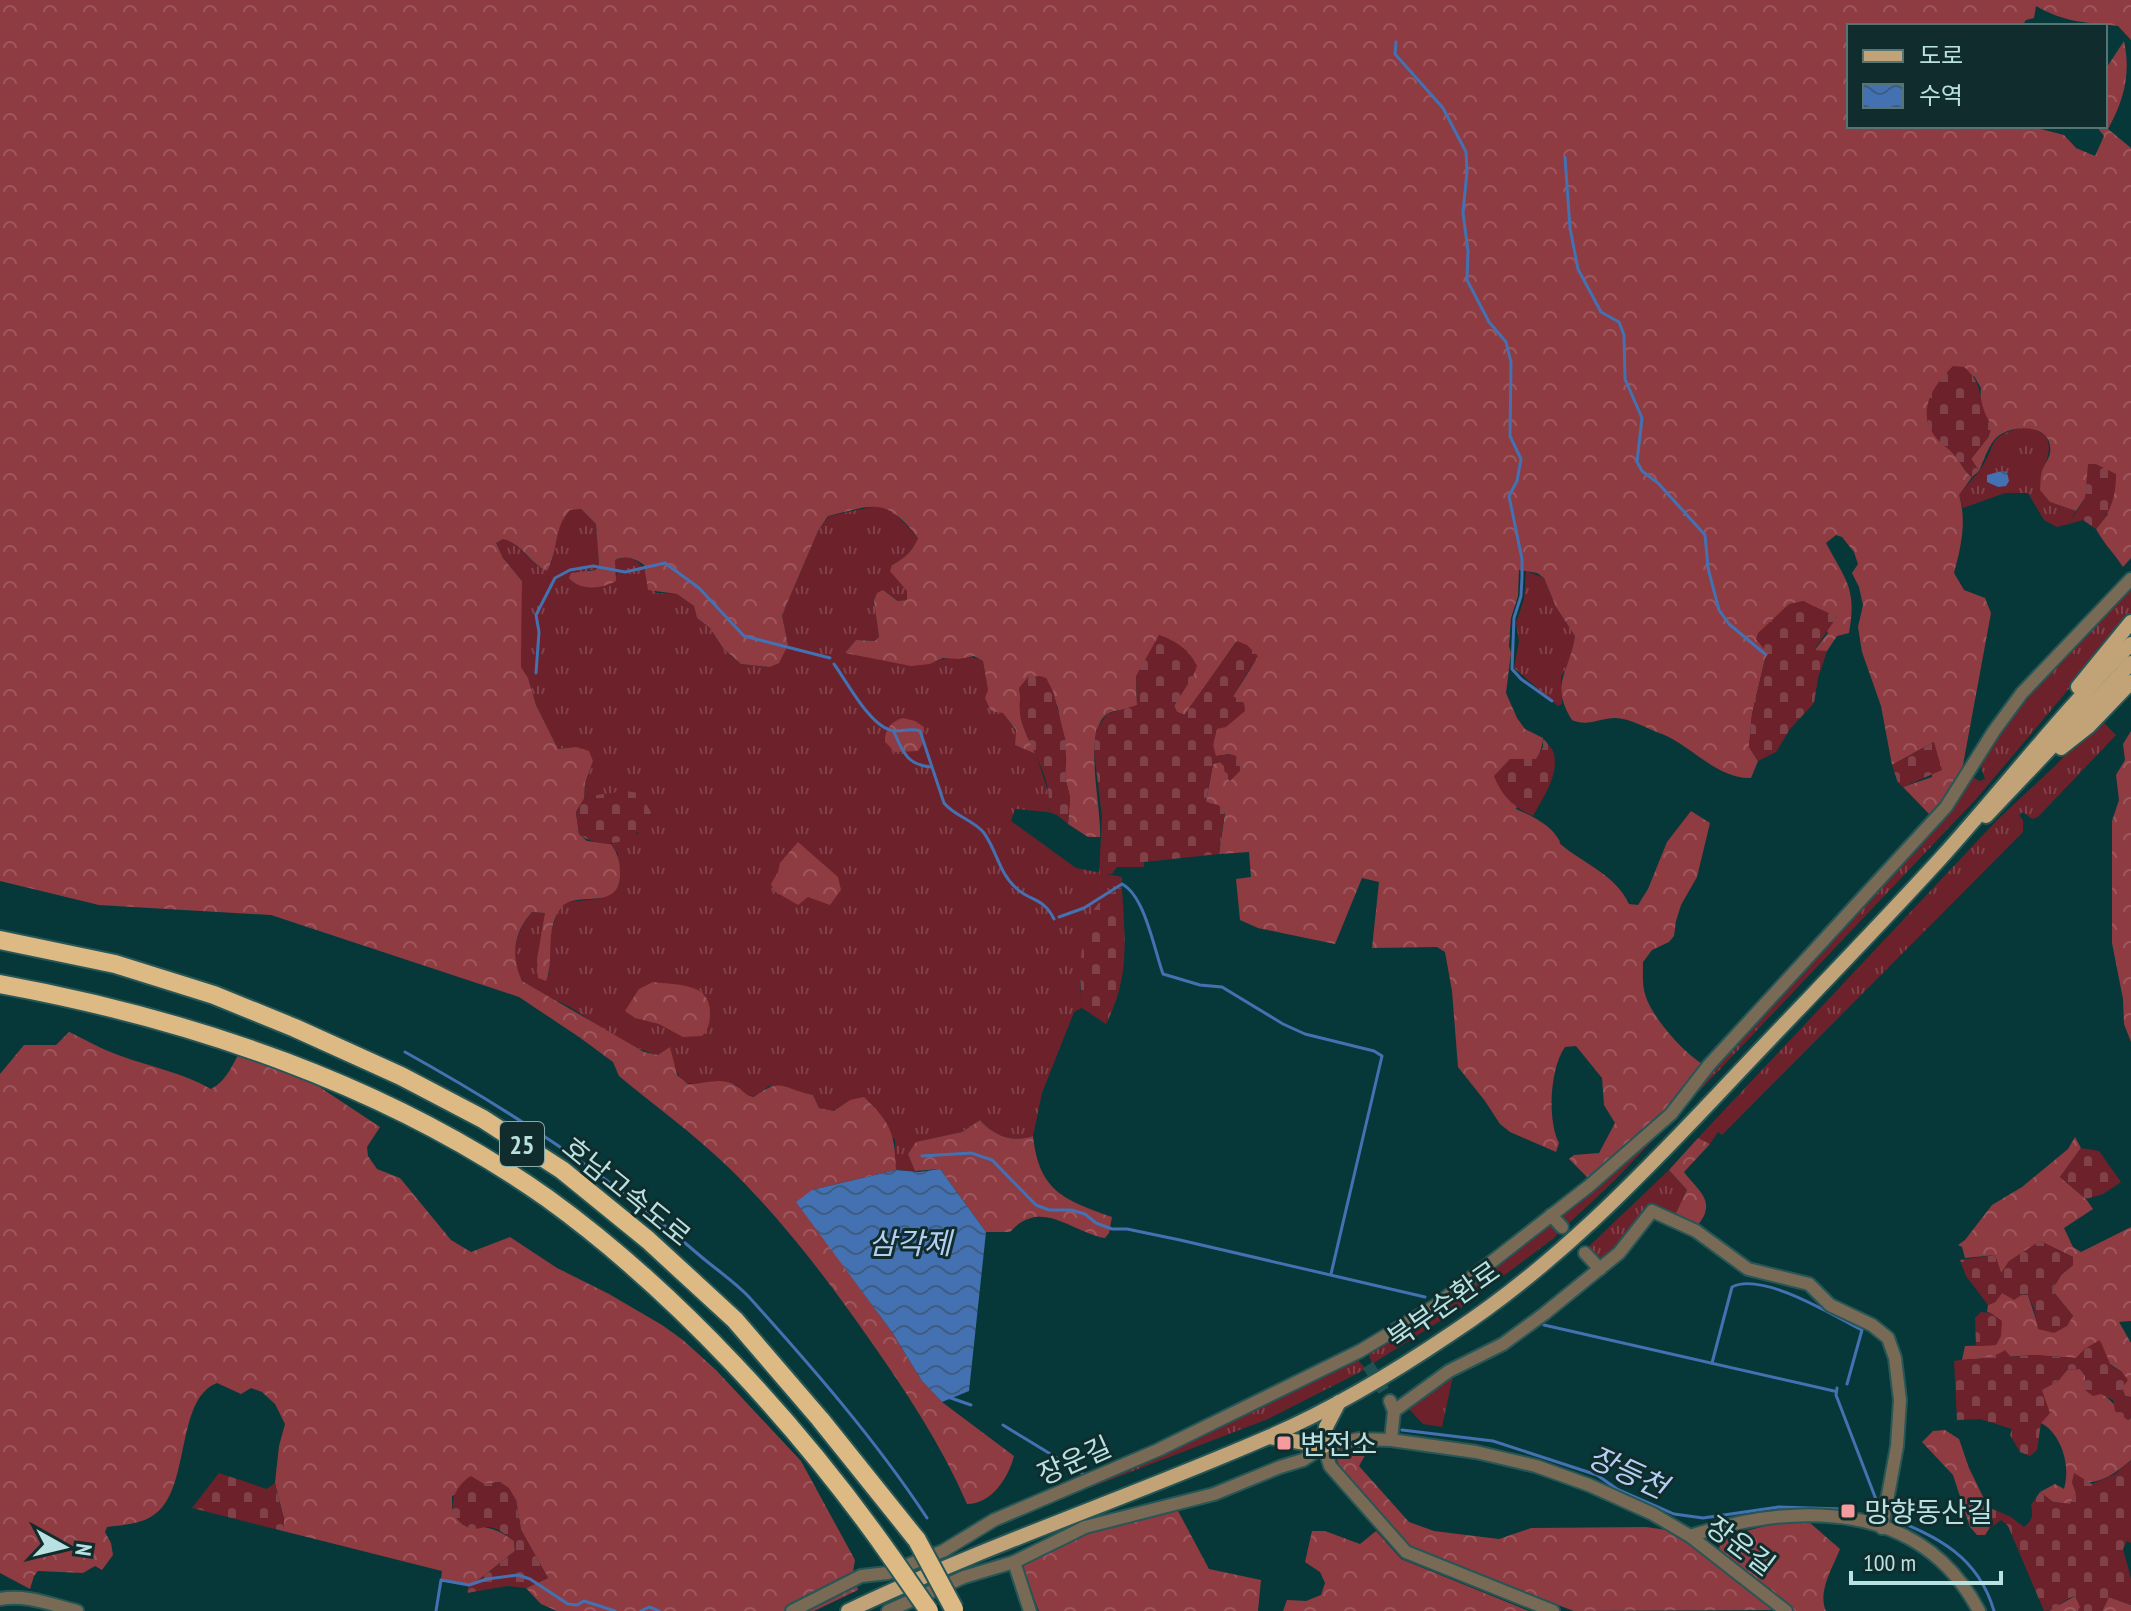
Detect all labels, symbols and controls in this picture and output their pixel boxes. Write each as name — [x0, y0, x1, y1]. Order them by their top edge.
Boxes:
legend — [1847, 24, 2107, 128]
text: 도로 — [1919, 40, 1963, 71]
text: 수역 — [1919, 80, 1963, 111]
road number: 25 — [500, 1122, 544, 1166]
street label: 호남고속도로 — [555, 1128, 699, 1254]
water label: 삼각제 — [869, 1223, 955, 1262]
street label: 북부순환로 — [1380, 1252, 1506, 1356]
place label: 변전소 — [1300, 1425, 1377, 1462]
street label: 장운길 — [1031, 1427, 1117, 1493]
marker: 변전소 — [1275, 1434, 1293, 1452]
water label: 장등천 — [1582, 1436, 1677, 1508]
place label: 망향동산길 — [1864, 1493, 1993, 1530]
marker: 망향동산길 — [1839, 1502, 1857, 1520]
north arrow — [24, 1507, 104, 1587]
street label: 장운길 — [1699, 1507, 1783, 1583]
scale bar — [1851, 1535, 2001, 1585]
text: N — [69, 1542, 98, 1558]
text: 100 m — [1863, 1547, 1916, 1578]

